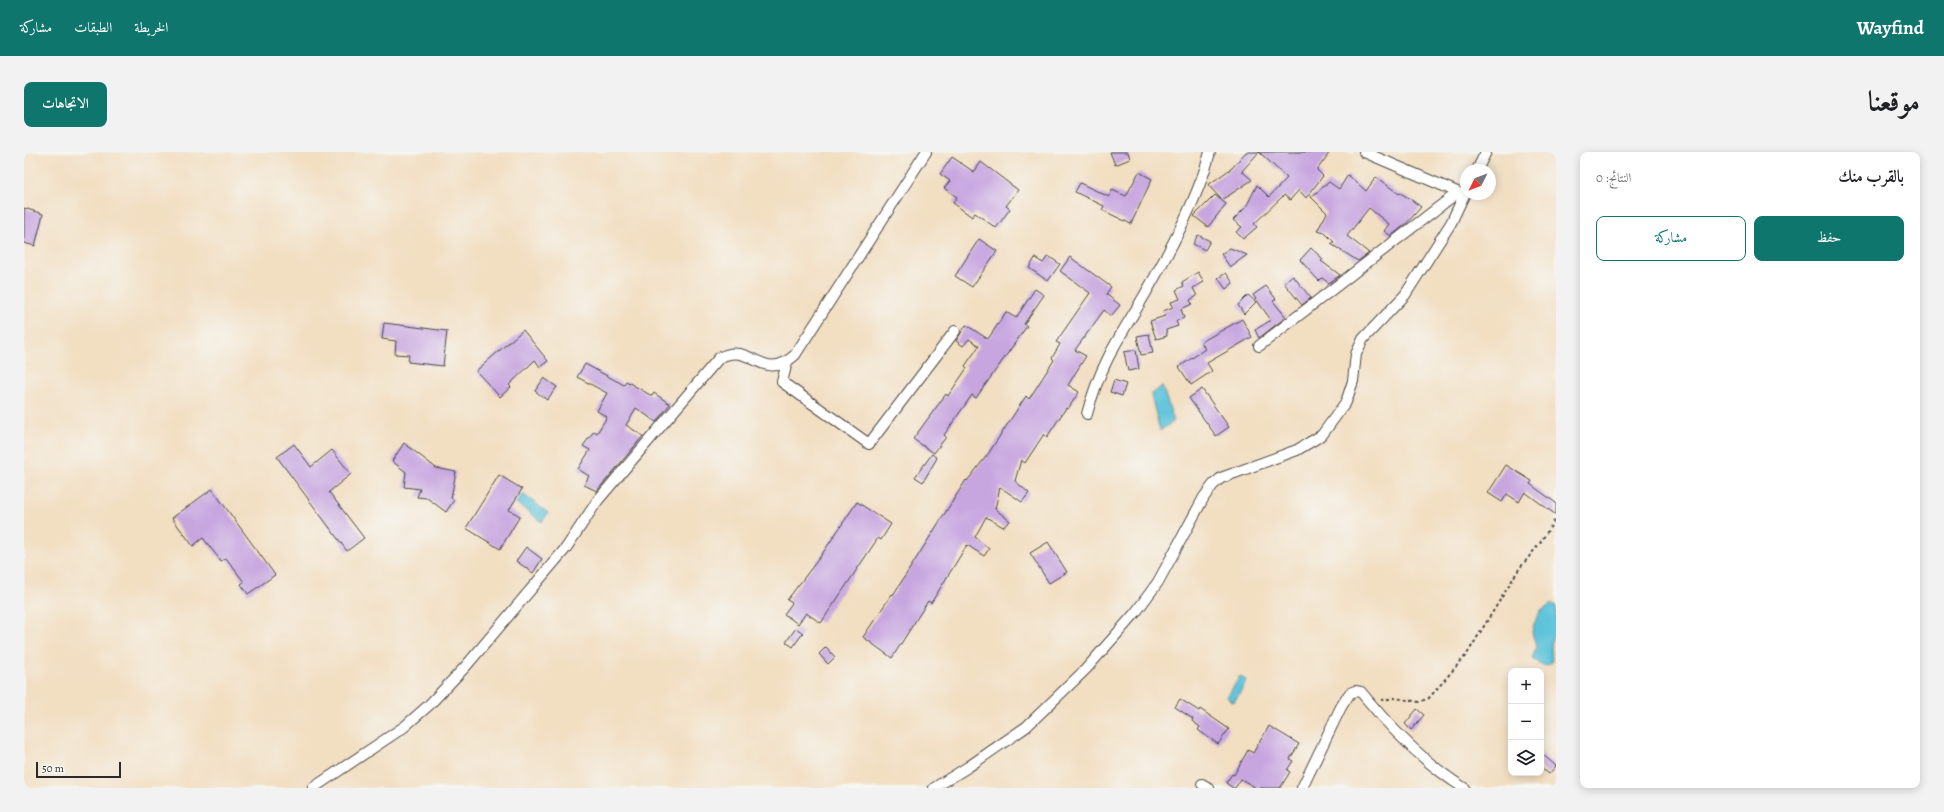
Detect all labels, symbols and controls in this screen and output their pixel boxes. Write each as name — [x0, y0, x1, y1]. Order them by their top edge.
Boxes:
text: Wayfind — [1857, 15, 1924, 41]
text: مشاركة — [20, 18, 52, 37]
text: الطبقات — [74, 18, 112, 37]
text: الخريطة — [134, 18, 168, 37]
button: الاتجاهات — [24, 82, 107, 127]
text: موقعنا — [1868, 83, 1920, 121]
north arrow — [1460, 164, 1496, 200]
text: بالقرب منك — [1838, 165, 1904, 188]
text: النتائج: 0 — [1596, 169, 1631, 186]
button: مشاركة — [1596, 216, 1746, 261]
button: حفظ — [1754, 216, 1904, 261]
map controls — [1508, 668, 1544, 776]
button: + — [1508, 668, 1544, 704]
button: − — [1508, 704, 1544, 740]
button: layers — [1508, 740, 1544, 776]
scale bar — [36, 760, 121, 779]
text: 50 m — [42, 761, 64, 776]

